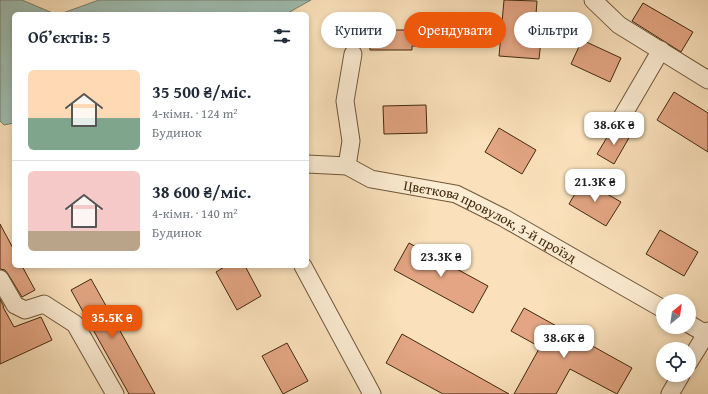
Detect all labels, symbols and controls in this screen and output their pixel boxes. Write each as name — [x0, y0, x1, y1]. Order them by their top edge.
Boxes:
chip: Купити — [321, 12, 396, 48]
chip: Орендувати — [404, 12, 506, 48]
chip: Фільтри — [514, 12, 592, 48]
text: Об’єктів: 5 — [28, 24, 111, 49]
icon: filters — [271, 25, 293, 47]
text: 35 500 ₴/міс. — [152, 79, 251, 104]
icon: home — [60, 86, 108, 134]
text: 4-кімн. · 124 m² — [152, 104, 238, 123]
pin: 38.6K ₴ — [577, 112, 651, 146]
text: 38.6K ₴ — [593, 115, 635, 134]
text: Будинок — [152, 123, 202, 142]
pin: 21.3K ₴ — [558, 169, 632, 203]
text: 21.3K ₴ — [574, 172, 616, 191]
street label: Цвєткова провулок, 3-й проїзд — [402, 175, 581, 268]
text: 38 600 ₴/міс. — [152, 179, 251, 204]
icon: home — [60, 187, 108, 235]
text: 4-кімн. · 140 m² — [152, 204, 238, 223]
text: Будинок — [152, 223, 202, 242]
pin: 23.3K ₴ — [404, 244, 478, 278]
text: 23.3K ₴ — [420, 247, 462, 266]
north arrow — [656, 294, 696, 334]
map controls — [656, 294, 696, 382]
pin: 35.5K ₴ — [75, 305, 149, 339]
text: 35.5K ₴ — [91, 308, 133, 327]
pin: 38.6K ₴ — [527, 325, 601, 359]
text: 38.6K ₴ — [543, 328, 585, 347]
button: locate — [656, 342, 696, 382]

